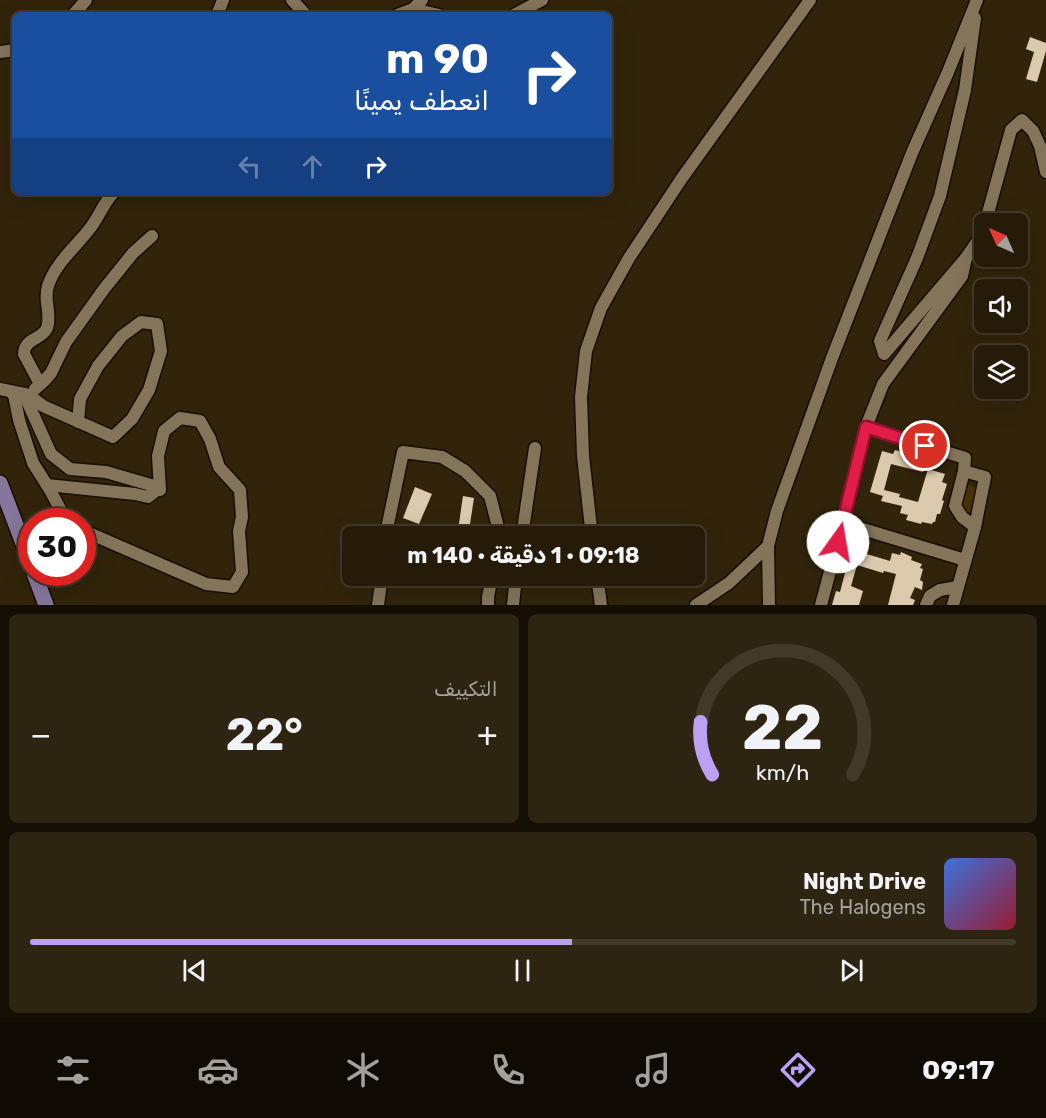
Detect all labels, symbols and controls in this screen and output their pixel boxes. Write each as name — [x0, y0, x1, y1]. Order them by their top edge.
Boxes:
text: 90 m — [386, 34, 489, 84]
icon: right — [510, 36, 588, 114]
text: انعطف يمينًا — [354, 85, 489, 117]
icon: left — [233, 150, 266, 183]
icon: ahead — [296, 150, 329, 183]
icon: right — [359, 150, 392, 183]
north arrow — [974, 213, 1028, 267]
map controls — [974, 213, 1028, 399]
button: sound — [974, 279, 1028, 333]
button: layers — [974, 345, 1028, 399]
pin — [899, 420, 950, 471]
icon: arrive — [908, 429, 941, 462]
speed limit sign: 30 — [18, 508, 96, 586]
position arrow — [806, 510, 870, 574]
text: 09:18 · 1 دقيقة · 140 m — [407, 542, 640, 569]
text: التكييف — [434, 677, 498, 701]
text: 22 — [742, 691, 823, 765]
text: 22° — [226, 708, 303, 761]
text: − — [30, 715, 51, 754]
text: + — [477, 715, 497, 754]
text: km/h — [755, 761, 809, 786]
text: Night Drive — [803, 868, 926, 895]
text: The Halogens — [799, 895, 926, 919]
icon: previous — [178, 954, 211, 987]
icon: pause — [506, 954, 539, 987]
icon: next — [835, 954, 868, 987]
icon: filters — [52, 1049, 94, 1091]
icon: car — [197, 1049, 239, 1091]
icon: climate — [342, 1049, 384, 1091]
icon: phone — [487, 1049, 529, 1091]
icon: music — [632, 1049, 674, 1091]
icon: directions — [777, 1049, 819, 1091]
text: 09:17 — [922, 1054, 994, 1086]

